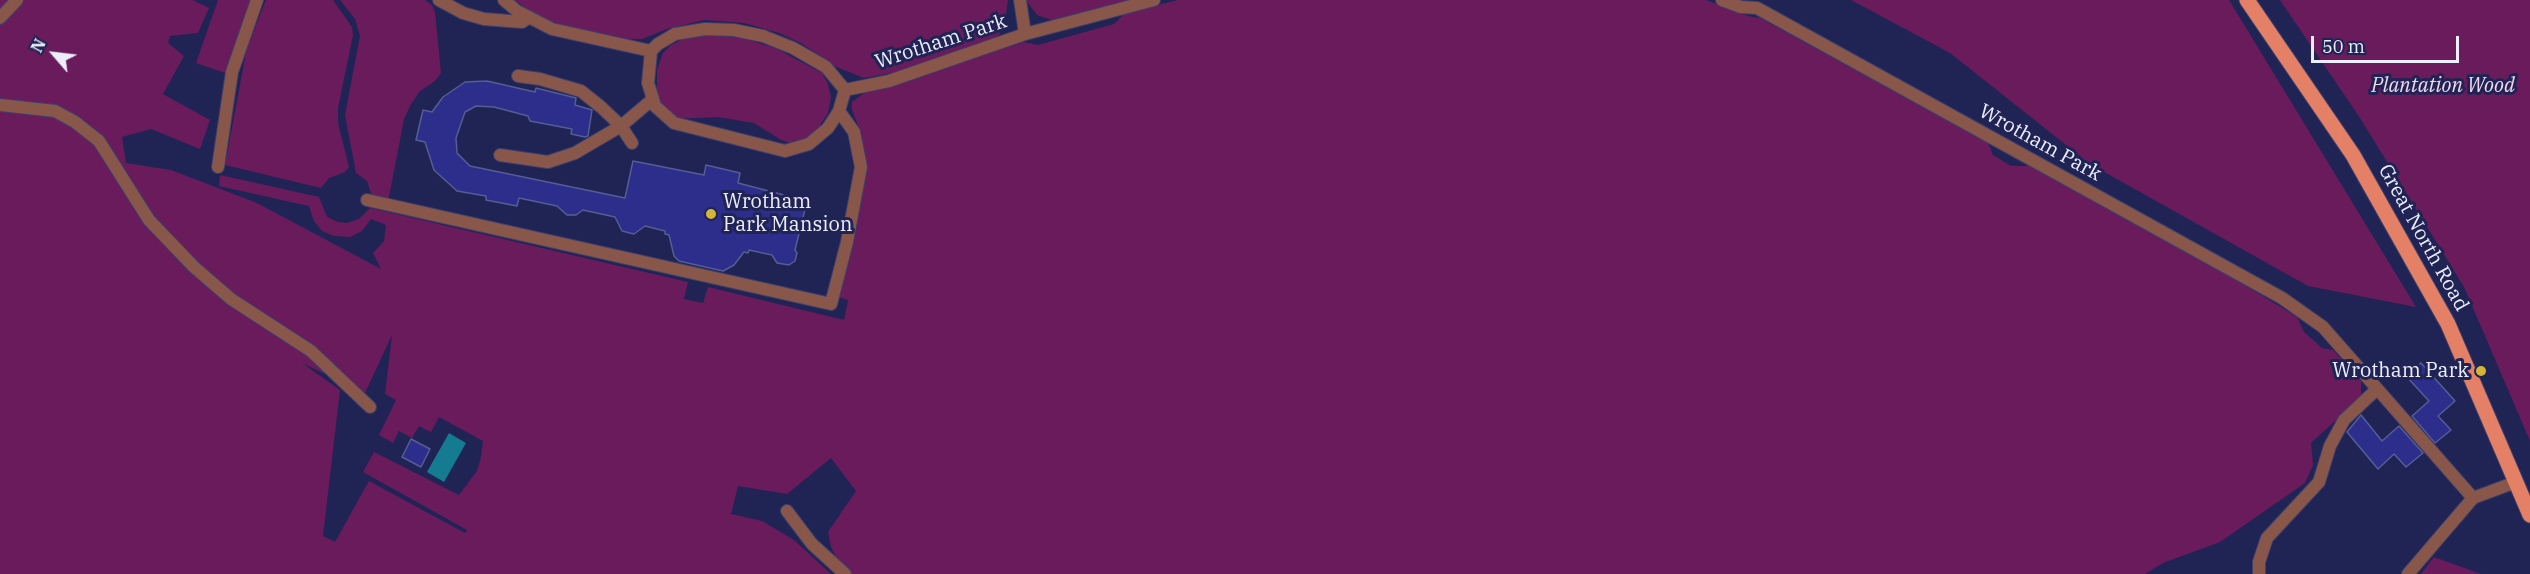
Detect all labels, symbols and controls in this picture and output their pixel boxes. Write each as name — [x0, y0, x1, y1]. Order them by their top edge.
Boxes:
street label: Wrotham Park — [872, 9, 1010, 75]
north arrow — [24, 24, 84, 84]
scale bar — [2314, 24, 2462, 62]
text: N — [26, 35, 50, 56]
text: 50 m — [2322, 35, 2365, 58]
park label: Plantation Wood — [2371, 74, 2515, 98]
street label: Wrotham Park — [1974, 99, 2106, 187]
street label: Great North Road — [2373, 160, 2473, 316]
place label: Wrotham Park Mansion — [723, 190, 853, 237]
marker: Wrotham Park Mansion — [704, 207, 718, 221]
place label: Wrotham Park — [2332, 359, 2469, 383]
marker: Wrotham Park — [2474, 364, 2488, 378]

